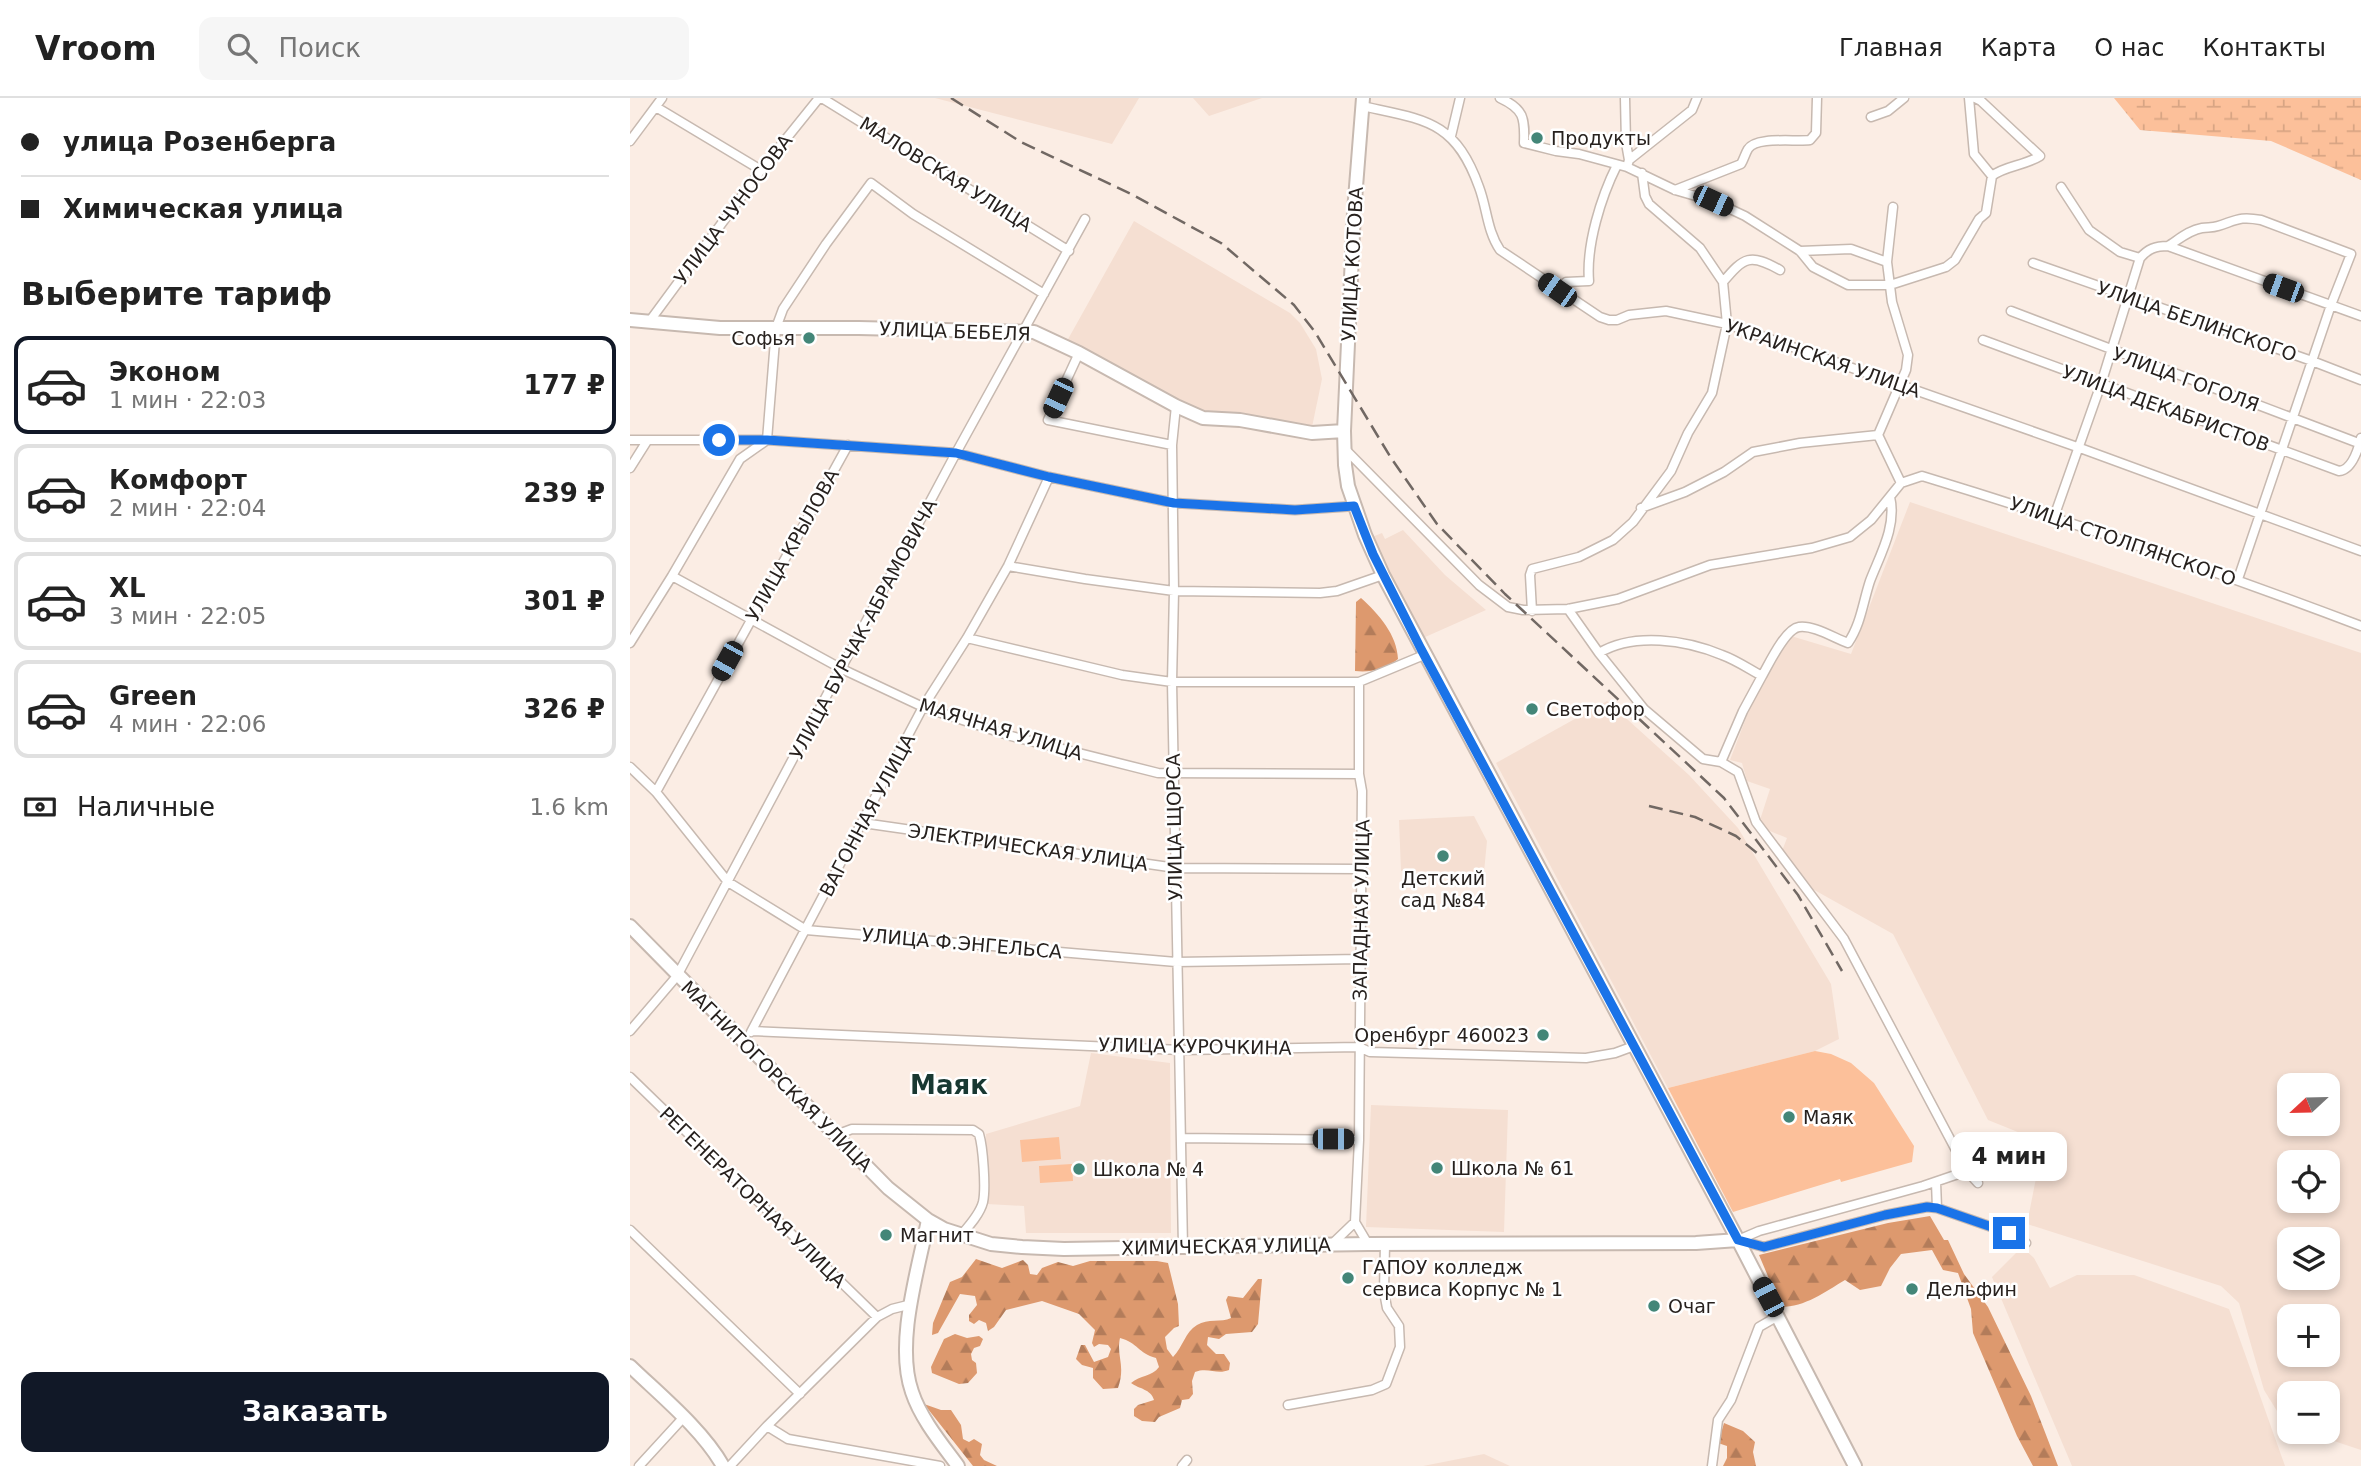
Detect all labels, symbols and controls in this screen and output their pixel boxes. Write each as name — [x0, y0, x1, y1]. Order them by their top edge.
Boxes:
search box — [199, 17, 689, 80]
text: Vroom — [35, 29, 157, 68]
icon: search — [223, 29, 261, 67]
text: Поиск — [279, 33, 361, 63]
text: Главная — [1839, 34, 1943, 62]
text: Карта — [1981, 34, 2056, 62]
text: О нас — [2094, 34, 2164, 62]
text: Контакты — [2202, 34, 2326, 62]
street label: МАЛОВСКАЯ УЛИЦА — [856, 112, 1036, 236]
text: улица Розенберга — [63, 127, 336, 157]
place label: Продукты — [1551, 127, 1651, 149]
street label: УЛИЦА ЧУНОСОВА — [669, 130, 797, 288]
marker: Продукты — [1529, 130, 1545, 146]
car — [1690, 183, 1737, 219]
street label: УЛИЦА КОТОВА — [1337, 186, 1367, 342]
text: Химическая улица — [63, 194, 344, 224]
car — [1534, 269, 1581, 311]
car — [2260, 271, 2307, 305]
text: Выберите тариф — [21, 275, 332, 313]
street label: УЛИЦА БЕЛИНСКОГО — [2094, 276, 2300, 366]
street label: УКРАИНСКАЯ УЛИЦА — [1723, 314, 1923, 402]
street label: УЛИЦА БЕБЕЛЯ — [879, 317, 1031, 345]
place label: Софья — [731, 327, 795, 349]
marker: Софья — [801, 330, 817, 346]
street label: УЛИЦА ГОГОЛЯ — [2110, 342, 2262, 416]
icon: car — [25, 354, 88, 417]
text: Эконом — [109, 357, 221, 387]
street label: УЛИЦА ДЕКАБРИСТОВ — [2059, 360, 2273, 456]
text: 177 ₽ — [524, 370, 605, 400]
car — [1040, 375, 1077, 421]
text: 1 мин · 22:03 — [109, 387, 267, 413]
route start — [703, 424, 735, 456]
icon: car — [25, 462, 88, 525]
text: Комфорт — [109, 465, 247, 495]
street label: УЛИЦА КРЫЛОВА — [741, 465, 843, 625]
text: 239 ₽ — [524, 478, 605, 508]
street label: УЛИЦА СТОЛПЯНСКОГО — [2007, 492, 2239, 590]
text: 2 мин · 22:04 — [109, 495, 267, 521]
street label: УЛИЦА БУРЧАК-АБРАМОВИЧА — [785, 495, 941, 763]
icon: car — [25, 570, 88, 633]
text: XL — [109, 573, 146, 603]
text: 301 ₽ — [524, 586, 605, 616]
text: 3 мин · 22:05 — [109, 603, 267, 629]
car — [708, 638, 747, 684]
icon: car — [25, 678, 88, 741]
text: Green — [109, 681, 197, 711]
text: 326 ₽ — [524, 694, 605, 724]
street label: МАЯЧНАЯ УЛИЦА — [917, 694, 1085, 764]
place label: Светофор — [1546, 698, 1645, 720]
marker: Светофор — [1524, 701, 1540, 717]
text: 4 мин · 22:06 — [109, 711, 267, 737]
street label: ВАГОННАЯ УЛИЦА — [815, 730, 919, 900]
street label: УЛИЦА ЩОРСА — [1162, 753, 1186, 901]
icon: cash — [21, 788, 59, 826]
text: Наличные — [77, 792, 215, 822]
text: 1.6 km — [529, 794, 609, 820]
street label: ЭЛЕКТРИЧЕСКАЯ УЛИЦА — [907, 819, 1149, 875]
street label: ЗАПАДНАЯ УЛИЦА — [1348, 819, 1374, 1001]
marker: Детский сад №84 — [1435, 848, 1451, 864]
place label: Детский сад №84 — [1400, 867, 1486, 911]
street label: УЛИЦА Ф.ЭНГЕЛЬСА — [861, 923, 1063, 963]
street label: МАГНИТОГОРСКАЯ УЛИЦА — [677, 976, 877, 1176]
place label: Оренбург 460023 — [1354, 1024, 1529, 1046]
marker: Оренбург 460023 — [1535, 1027, 1551, 1043]
street label: УЛИЦА КУРОЧКИНА — [1098, 1033, 1292, 1059]
district label: Маяк — [910, 1070, 988, 1100]
north arrow — [2277, 1073, 2340, 1136]
map controls — [2277, 1073, 2340, 1444]
street label: РЕГЕНЕРАТОРНАЯ УЛИЦА — [655, 1102, 851, 1292]
place label: Маяк — [1803, 1106, 1854, 1128]
marker: Маяк — [1781, 1109, 1797, 1125]
car — [1313, 1129, 1355, 1150]
callout: 4 мин — [1951, 1132, 2067, 1180]
text: 4 мин — [1972, 1143, 2046, 1169]
button: locate — [2277, 1150, 2340, 1213]
place label: Школа № 61 — [1451, 1157, 1574, 1179]
place label: Школа № 4 — [1093, 1158, 1204, 1180]
marker: Школа № 61 — [1429, 1160, 1445, 1176]
marker: Школа № 4 — [1071, 1161, 1087, 1177]
route end — [1993, 1217, 2025, 1249]
place label: Магнит — [900, 1224, 974, 1246]
marker: Магнит — [878, 1227, 894, 1243]
button: layers — [2277, 1227, 2340, 1290]
street label: ХИМИЧЕСКАЯ УЛИЦА — [1121, 1233, 1331, 1259]
place label: ГАПОУ колледж сервиса Корпус № 1 — [1362, 1256, 1563, 1300]
marker: ГАПОУ колледж сервиса Корпус № 1 — [1340, 1270, 1356, 1286]
car — [1749, 1274, 1788, 1320]
place label: Дельфин — [1926, 1278, 2017, 1300]
marker: Дельфин — [1904, 1281, 1920, 1297]
place label: Очаг — [1668, 1295, 1716, 1317]
marker: Очаг — [1646, 1298, 1662, 1314]
button: + — [2277, 1304, 2340, 1367]
button: Заказать — [21, 1372, 609, 1452]
button: − — [2277, 1381, 2340, 1444]

